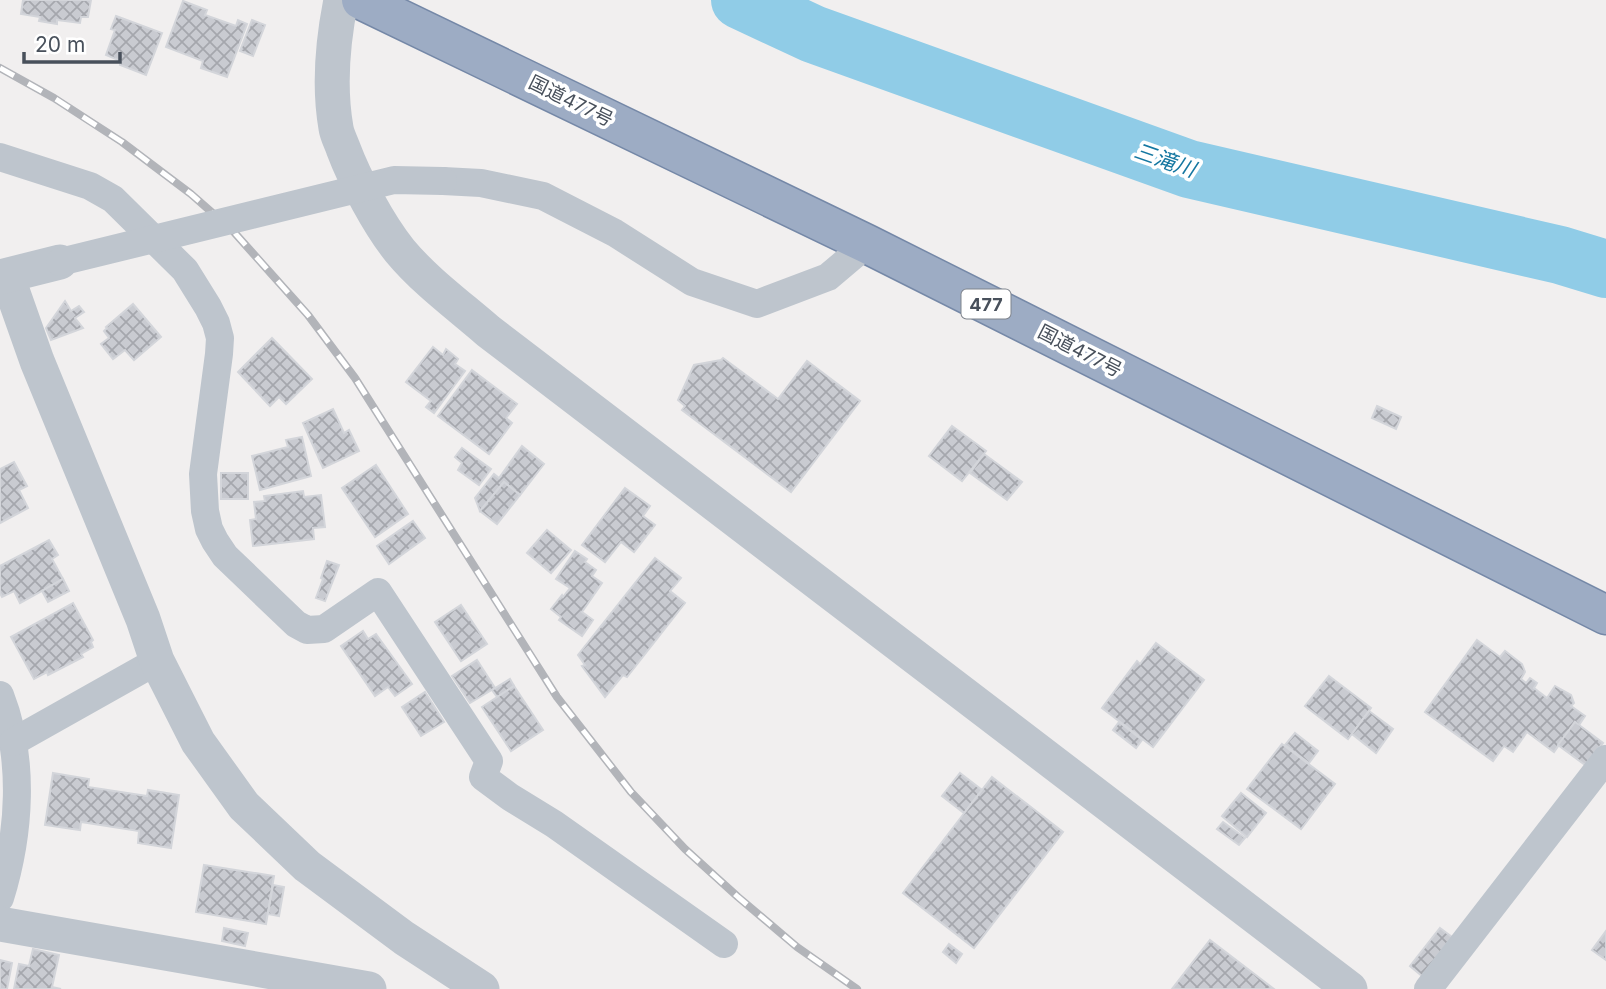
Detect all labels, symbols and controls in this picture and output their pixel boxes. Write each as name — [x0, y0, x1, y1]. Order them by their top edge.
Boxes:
scale bar — [24, 21, 121, 65]
text: 20 m — [35, 32, 85, 57]
street label: 国道477号 — [525, 71, 617, 131]
water label: 三滝川 — [1131, 138, 1201, 183]
road number: 477 — [962, 290, 1010, 318]
street label: 国道477号 — [1034, 320, 1126, 382]

